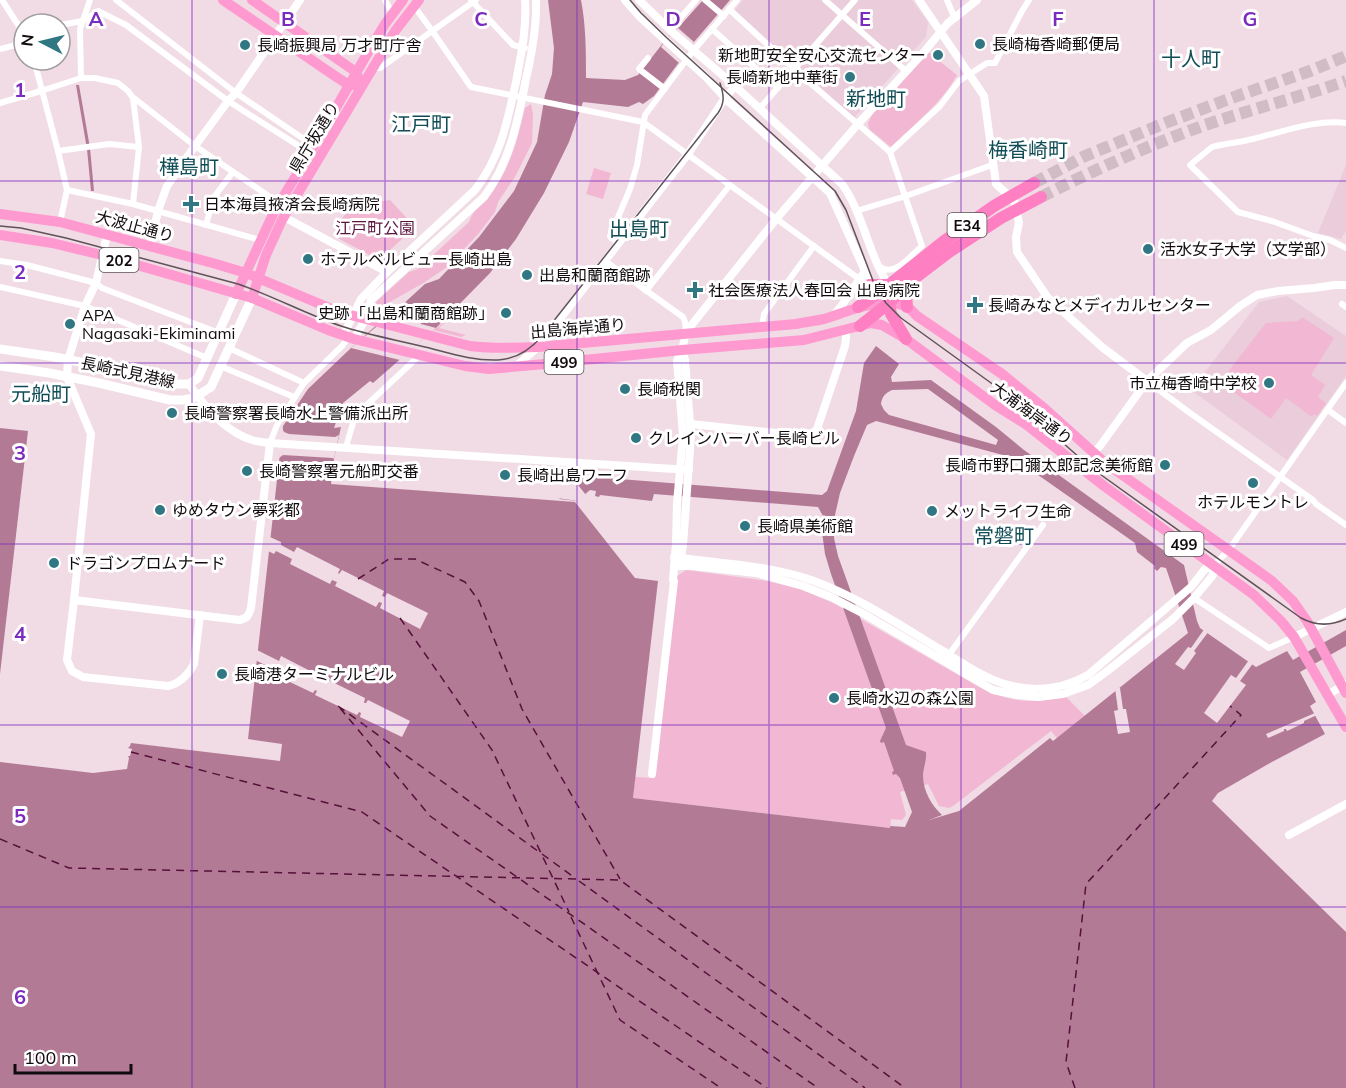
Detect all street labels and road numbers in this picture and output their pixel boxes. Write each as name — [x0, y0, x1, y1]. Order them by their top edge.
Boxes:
street label: 県庁坂通り — [285, 98, 343, 176]
street label: 大波止通り — [94, 206, 176, 246]
road number: E34 — [948, 213, 986, 237]
road number: 202 — [100, 248, 138, 272]
street label: 出島海岸通り — [529, 314, 627, 342]
road number: 499 — [544, 350, 584, 374]
street label: 長崎式見港線 — [79, 352, 177, 392]
street label: 大浦海岸通り — [987, 377, 1077, 449]
road number: 499 — [1164, 532, 1204, 556]

